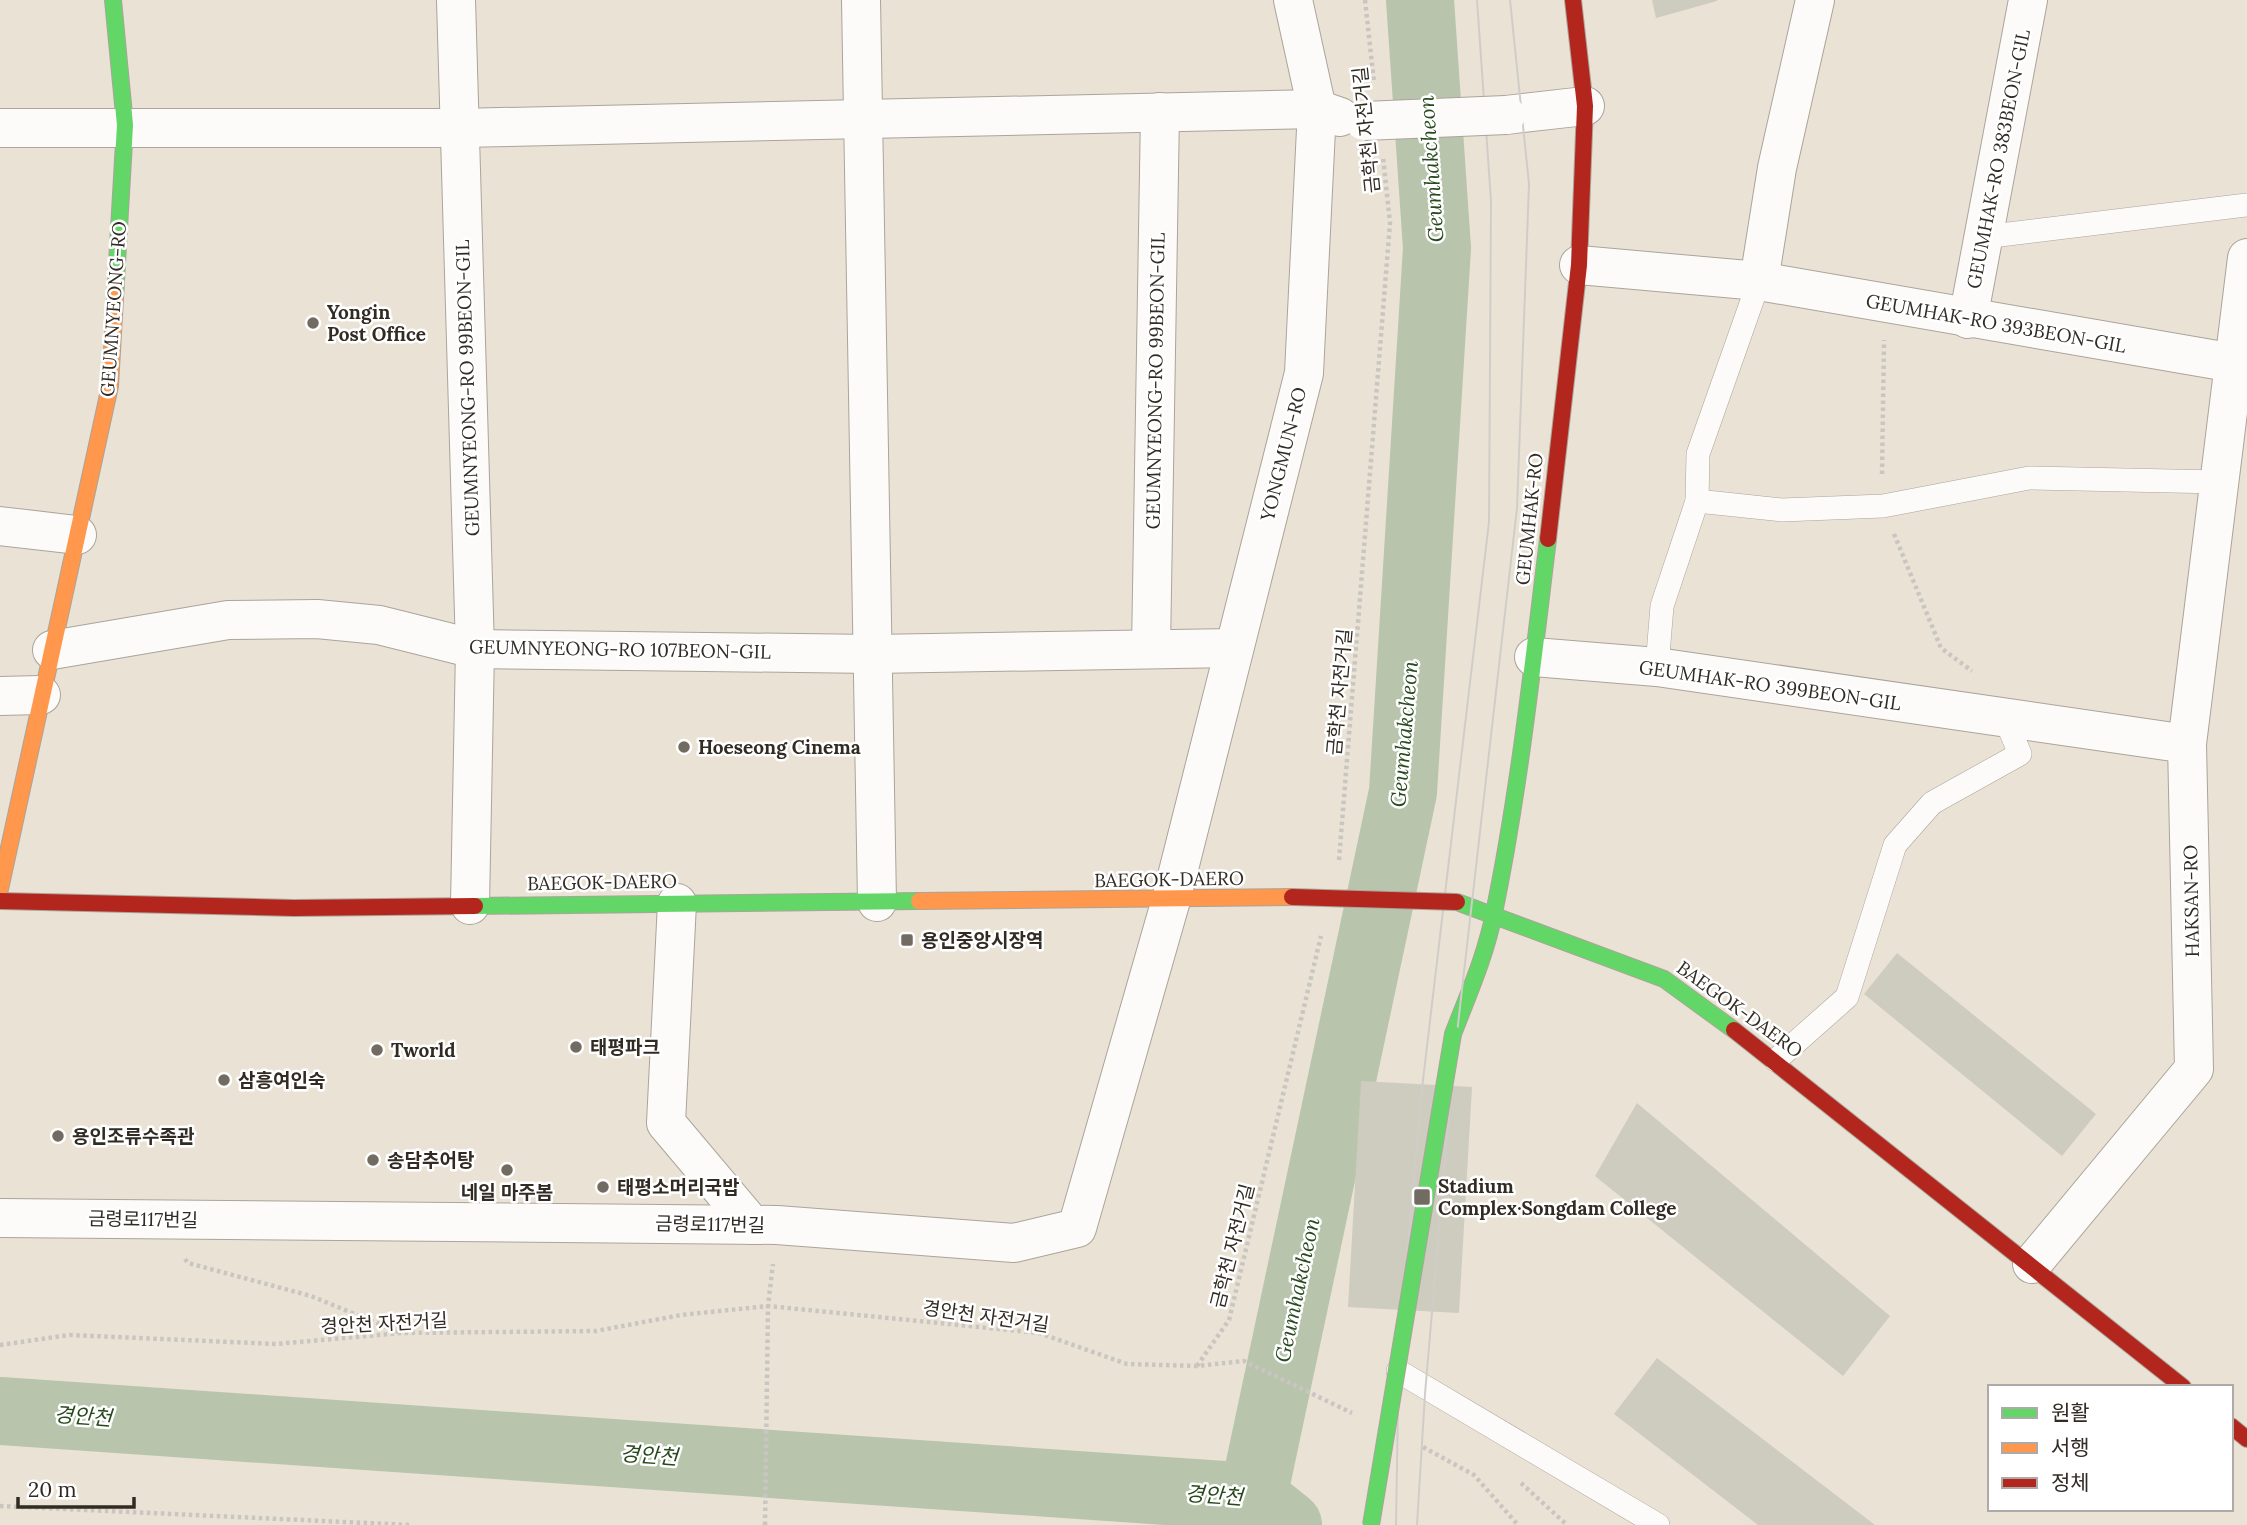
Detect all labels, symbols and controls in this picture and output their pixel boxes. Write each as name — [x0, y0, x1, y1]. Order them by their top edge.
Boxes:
street label: GEUMHAK-RO 383BEON-GIL — [1961, 27, 2035, 291]
street label: 금학천 자전거길 — [1347, 65, 1385, 195]
water label: Geumhakcheon — [1412, 95, 1450, 243]
street label: GEUMNYEONG-RO — [95, 220, 131, 398]
street label: GEUMNYEONG-RO 99BEON-GIL — [1140, 232, 1170, 530]
street label: GEUMNYEONG-RO 99BEON-GIL — [450, 239, 484, 537]
street label: GEUMHAK-RO 393BEON-GIL — [1864, 288, 2128, 358]
place label: Yongin Post Office — [327, 300, 426, 346]
marker: Yongin Post Office — [305, 315, 321, 331]
street label: YONGMUN-RO — [1254, 384, 1311, 525]
street label: GEUMHAK-RO — [1510, 452, 1548, 586]
street label: 금학천 자전거길 — [1321, 628, 1357, 756]
street label: GEUMNYEONG-RO 107BEON-GIL — [469, 634, 771, 664]
street label: GEUMHAK-RO 399BEON-GIL — [1638, 655, 1902, 715]
water label: Geumhakcheon — [1384, 660, 1424, 808]
place label: Hoeseong Cinema — [698, 735, 861, 759]
marker: Hoeseong Cinema — [676, 739, 692, 755]
street label: HAKSAN-RO — [2178, 844, 2204, 958]
street label: BAEGOK-DAERO — [1094, 866, 1244, 892]
street label: BAEGOK-DAERO — [527, 869, 677, 895]
place label: 용인중앙시장역 — [921, 928, 1043, 952]
marker: 용인중앙시장역 — [899, 932, 915, 948]
street label: BAEGOK-DAERO — [1672, 955, 1808, 1063]
place label: 태평파크 — [590, 1035, 660, 1059]
place label: Tworld — [391, 1038, 456, 1062]
marker: 태평파크 — [568, 1039, 584, 1055]
marker: Tworld — [369, 1042, 385, 1058]
place label: 삼흥여인숙 — [238, 1068, 325, 1092]
marker: 삼흥여인숙 — [216, 1072, 232, 1088]
place label: 용인조류수족관 — [72, 1124, 195, 1148]
marker: 용인조류수족관 — [50, 1128, 66, 1144]
place label: 송담추어탕 — [387, 1148, 474, 1172]
marker: 송담추어탕 — [365, 1152, 381, 1168]
marker: 네일 마주봄 — [499, 1162, 515, 1178]
place label: Stadium Complex·Songdam College — [1438, 1174, 1676, 1220]
place label: 태평소머리국밥 — [617, 1175, 739, 1199]
marker: 태평소머리국밥 — [595, 1179, 611, 1195]
place label: 네일 마주봄 — [461, 1180, 553, 1204]
street label: 금학천 자전거길 — [1205, 1181, 1259, 1311]
marker: Stadium Complex·Songdam College — [1412, 1187, 1432, 1207]
street label: 금령로117번길 — [88, 1206, 198, 1232]
street label: 금령로117번길 — [655, 1211, 765, 1237]
water label: Geumhakcheon — [1269, 1215, 1325, 1365]
street label: 경안천 자전거길 — [921, 1295, 1051, 1337]
street label: 경안천 자전거길 — [320, 1308, 448, 1338]
legend — [1988, 1385, 2233, 1511]
text: 원활 — [2051, 1399, 2090, 1426]
water label: 경안천 — [53, 1401, 116, 1432]
text: 서행 — [2051, 1434, 2090, 1461]
water label: 경안천 — [619, 1440, 682, 1471]
scale bar — [18, 1466, 133, 1510]
text: 정체 — [2051, 1469, 2090, 1496]
text: 20 m — [28, 1476, 77, 1503]
water label: 경안천 — [1184, 1480, 1247, 1511]

